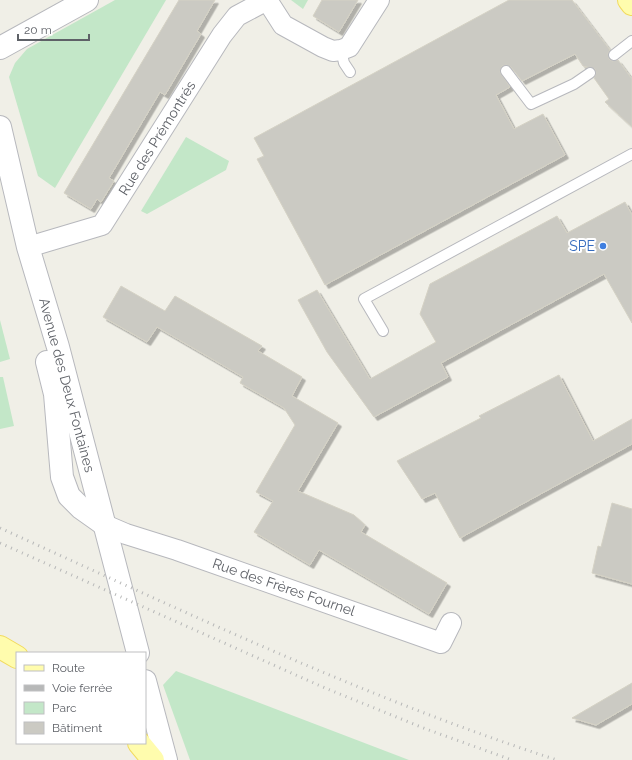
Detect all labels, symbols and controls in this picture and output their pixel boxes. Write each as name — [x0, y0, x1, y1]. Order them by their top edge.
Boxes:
scale bar — [18, 16, 89, 42]
text: 20 m — [24, 23, 52, 37]
street label: Rue des Prémontrés — [115, 78, 199, 198]
place label: SPE — [569, 238, 595, 254]
marker: SPE — [598, 241, 608, 251]
street label: Avenue des Deux Fontaines — [36, 296, 98, 474]
street label: Rue des Frères Fournel — [211, 555, 358, 619]
legend — [16, 652, 146, 744]
text: Route — [52, 661, 85, 675]
text: Voie ferrée — [52, 681, 112, 695]
text: Parc — [52, 701, 77, 715]
text: Bâtiment — [52, 721, 102, 735]

